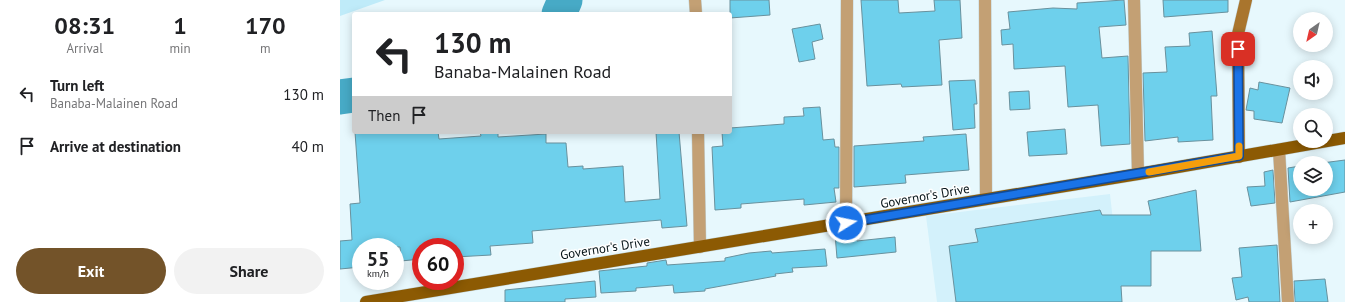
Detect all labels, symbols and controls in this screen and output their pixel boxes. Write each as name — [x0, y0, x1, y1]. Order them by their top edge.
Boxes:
text: 08:31 — [54, 10, 115, 41]
text: 1 — [173, 10, 187, 41]
text: 170 — [245, 10, 286, 41]
north arrow — [1293, 12, 1333, 52]
map controls — [1293, 12, 1333, 244]
text: 130 m — [434, 24, 511, 61]
icon: left — [368, 28, 420, 80]
pin — [1221, 32, 1255, 66]
icon: arrive — [1227, 38, 1249, 60]
text: Arrival — [67, 40, 103, 57]
text: min — [169, 40, 191, 57]
text: m — [260, 40, 271, 57]
text: Banaba-Malainen Road — [434, 60, 611, 83]
button: sound — [1293, 60, 1333, 100]
text: Turn left — [50, 76, 104, 95]
icon: left — [16, 83, 38, 105]
text: 130 m — [283, 85, 324, 104]
text: Banaba-Malainen Road — [50, 95, 178, 112]
icon: arrive — [408, 104, 430, 126]
text: Then — [368, 106, 400, 125]
button: search — [1293, 108, 1333, 148]
icon: arrive — [16, 135, 38, 157]
text: Arrive at destination — [50, 137, 181, 156]
text: 40 m — [291, 137, 324, 156]
button: layers — [1293, 156, 1333, 196]
street label: Governor's Drive — [879, 180, 971, 212]
position arrow — [825, 202, 867, 244]
button: + — [1293, 204, 1333, 244]
street label: Governor's Drive — [559, 233, 651, 263]
speed limit sign: 60 — [412, 238, 464, 290]
text: 55 — [367, 246, 389, 272]
button: Exit — [16, 248, 166, 294]
button: Share — [174, 248, 324, 294]
text: km/h — [367, 267, 389, 280]

